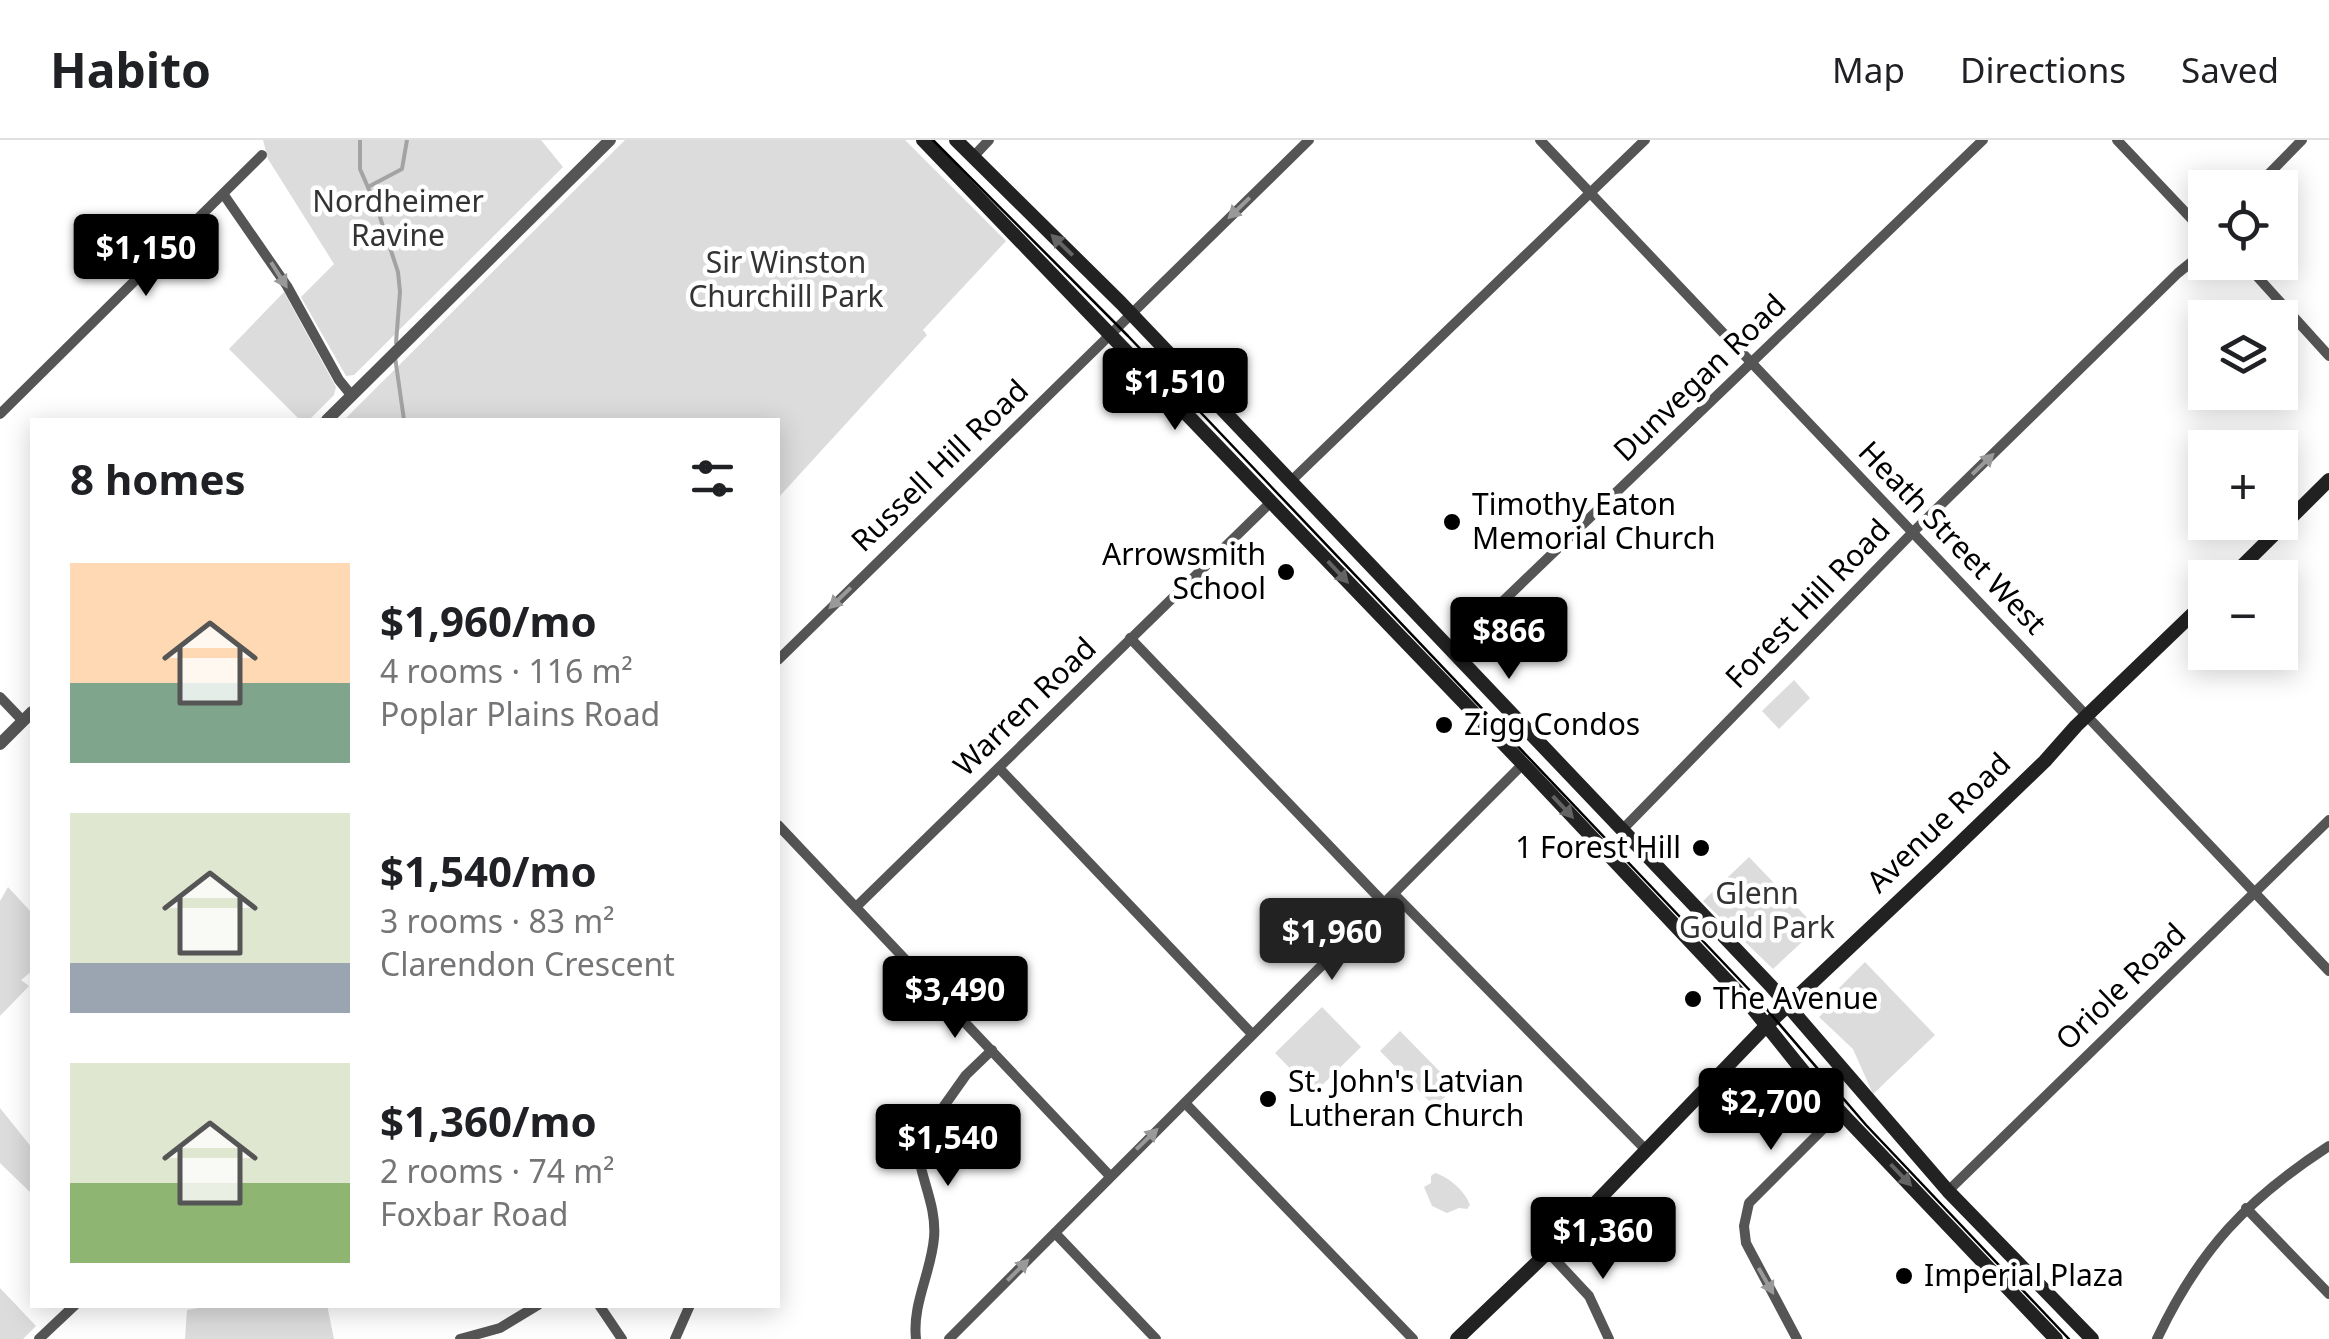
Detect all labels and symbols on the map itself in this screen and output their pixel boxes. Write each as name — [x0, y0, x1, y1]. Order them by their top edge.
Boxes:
park label: Nordheimer Ravine — [312, 180, 484, 255]
one-way arrow — [1227, 196, 1251, 219]
pin: $1,150 — [65, 214, 227, 299]
one-way arrow — [1050, 233, 1074, 257]
park label: Sir Winston Churchill Park — [688, 241, 884, 316]
one-way arrow — [270, 261, 288, 289]
street label: Dunvegan Road — [1604, 284, 1794, 470]
pin: $1,510 — [1094, 348, 1256, 433]
street label: Russell Hill Road — [841, 370, 1036, 560]
street label: Heath Street West — [1850, 431, 2056, 643]
one-way arrow — [1970, 452, 1994, 476]
place label: Timothy Eaton Memorial Church — [1472, 483, 1716, 558]
street label: Forest Hill Road — [1715, 509, 1898, 697]
marker: Timothy Eaton Memorial Church — [1441, 511, 1463, 533]
place label: Arrowsmith School — [1102, 533, 1266, 608]
one-way arrow — [1326, 560, 1349, 584]
marker: Arrowsmith School — [1275, 561, 1297, 583]
one-way arrow — [829, 586, 853, 610]
pin: $866 — [1450, 597, 1568, 682]
street label: Warren Road — [944, 627, 1104, 784]
place label: Zigg Condos — [1464, 703, 1640, 744]
marker: Zigg Condos — [1433, 714, 1455, 736]
street label: Avenue Road — [1857, 743, 2019, 901]
one-way arrow — [1551, 794, 1574, 818]
place label: 1 Forest Hill — [1515, 826, 1681, 867]
marker: 1 Forest Hill — [1690, 837, 1712, 859]
park label: Glenn Gould Park — [1679, 872, 1835, 947]
pin: $1,960 — [1251, 898, 1413, 983]
street label: Oriole Road — [2046, 913, 2194, 1058]
pin: $3,490 — [874, 956, 1036, 1041]
place label: The Avenue — [1713, 977, 1878, 1018]
marker: The Avenue — [1682, 988, 1704, 1010]
place label: St. John's Latvian Lutheran Church — [1288, 1060, 1524, 1135]
pin: $2,700 — [1690, 1068, 1852, 1153]
marker: St. John's Latvian Lutheran Church — [1257, 1088, 1279, 1110]
pin: $1,540 — [867, 1104, 1029, 1189]
one-way arrow — [1135, 1128, 1159, 1151]
one-way arrow — [1888, 1162, 1912, 1186]
pin: $1,360 — [1522, 1197, 1684, 1282]
place label: Imperial Plaza — [1924, 1254, 2124, 1295]
one-way arrow — [1005, 1258, 1029, 1282]
marker: Imperial Plaza — [1893, 1265, 1915, 1287]
one-way arrow — [1756, 1267, 1774, 1295]

